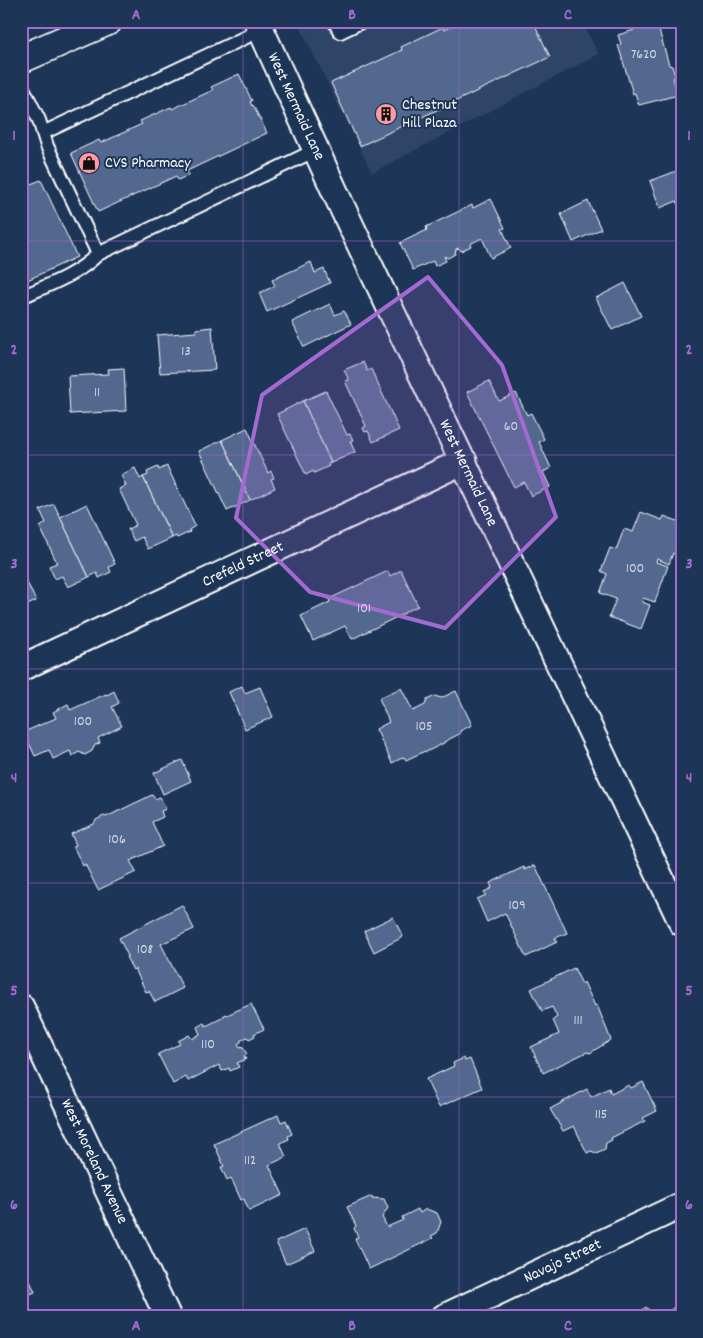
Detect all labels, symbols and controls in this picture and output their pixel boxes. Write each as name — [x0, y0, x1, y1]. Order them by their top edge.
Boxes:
text: A — [132, 4, 141, 27]
text: B — [348, 4, 356, 27]
text: C — [564, 4, 572, 27]
house number: 7620 — [631, 45, 657, 65]
street label: West Mermaid Lane — [261, 49, 331, 164]
place label: Chestnut Hill Plaza — [402, 94, 457, 135]
building icon: Chestnut Hill Plaza — [374, 102, 398, 126]
text: 1 — [12, 125, 16, 148]
text: 1 — [687, 125, 691, 148]
shop icon: CVS Pharmacy — [77, 151, 101, 175]
place label: CVS Pharmacy — [105, 152, 191, 175]
text: 2 — [11, 339, 18, 362]
text: 2 — [686, 339, 693, 362]
house number: 13 — [181, 342, 191, 362]
house number: 11 — [94, 383, 100, 403]
street label: West Mermaid Lane — [433, 416, 504, 530]
house number: 60 — [504, 417, 518, 437]
street label: Crefeld Street — [198, 535, 288, 593]
text: 3 — [10, 553, 18, 576]
text: 3 — [685, 553, 693, 576]
house number: 100 — [626, 559, 644, 579]
house number: 101 — [357, 599, 371, 619]
house number: 100 — [74, 712, 92, 732]
house number: 105 — [415, 717, 433, 737]
text: 4 — [11, 767, 17, 790]
text: 4 — [686, 767, 692, 790]
house number: 106 — [108, 830, 126, 850]
house number: 109 — [508, 896, 526, 916]
house number: 108 — [137, 940, 154, 960]
text: 5 — [10, 980, 18, 1003]
text: 5 — [685, 980, 693, 1003]
house number: 111 — [573, 1011, 583, 1031]
house number: 110 — [201, 1035, 215, 1055]
street label: West Moreland Avenue — [55, 1095, 134, 1228]
house number: 115 — [595, 1105, 607, 1125]
house number: 112 — [244, 1151, 256, 1171]
text: 6 — [10, 1194, 18, 1217]
text: 6 — [685, 1194, 693, 1217]
street label: Navajo Street — [520, 1233, 605, 1289]
text: A — [132, 1315, 141, 1338]
text: B — [348, 1315, 356, 1338]
text: C — [564, 1315, 572, 1338]

